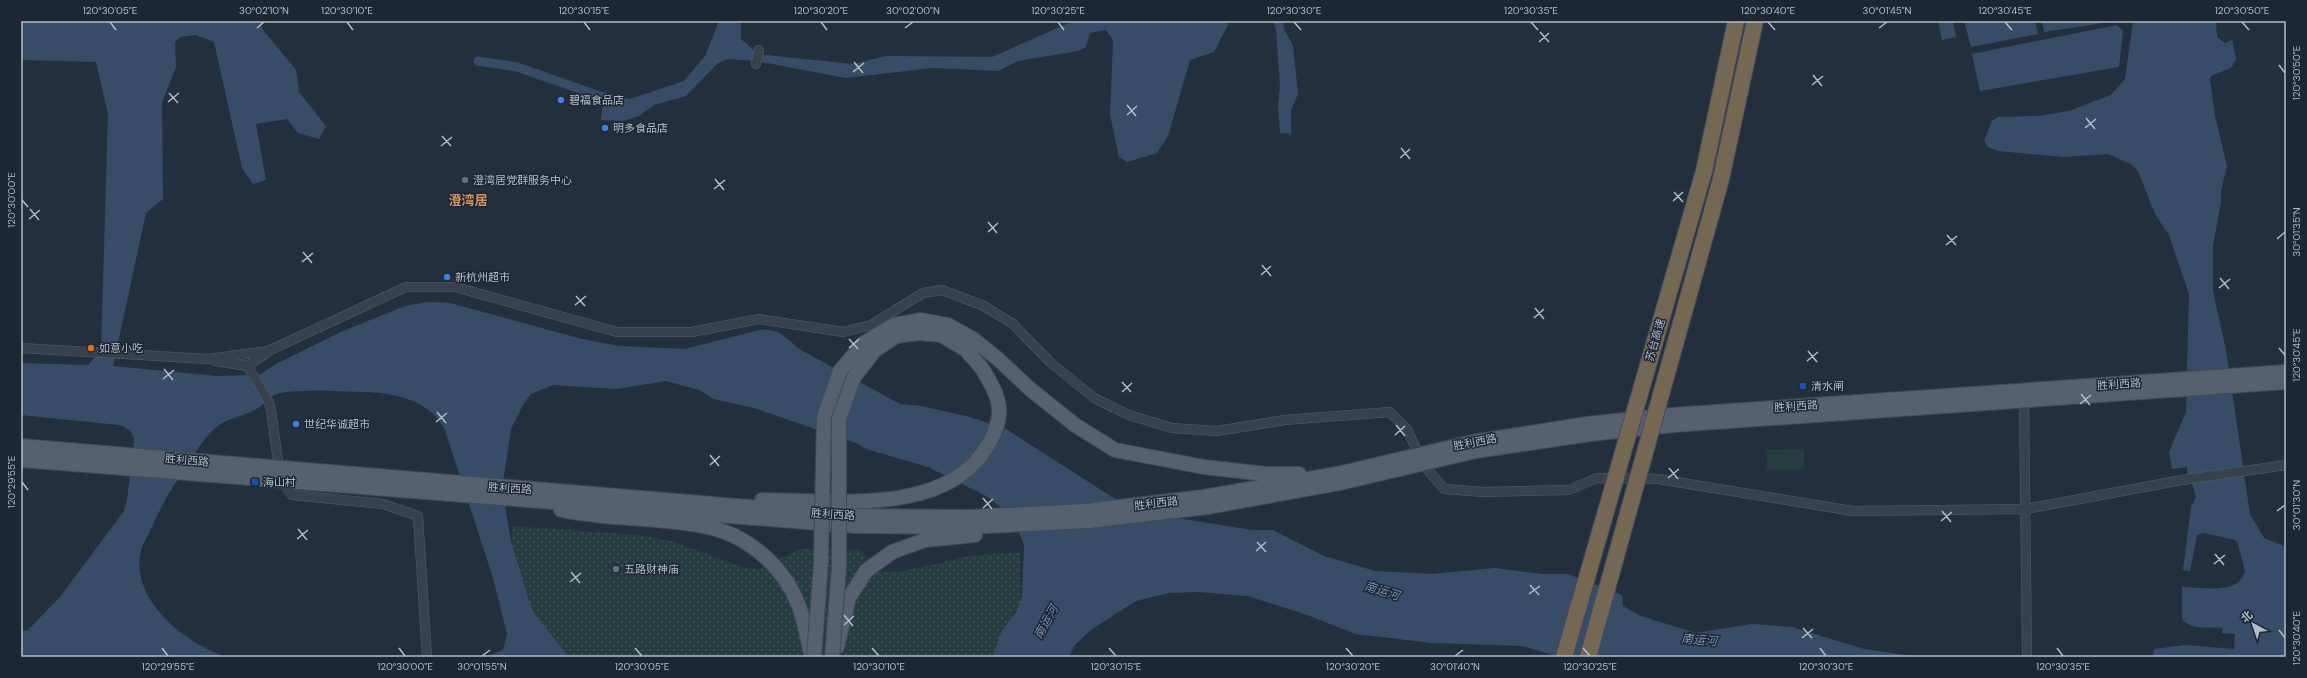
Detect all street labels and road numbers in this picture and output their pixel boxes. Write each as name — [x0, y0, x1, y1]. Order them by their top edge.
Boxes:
street label: 苏台高速 — [1642, 317, 1668, 363]
street label: 胜利西路 — [2097, 375, 2141, 393]
street label: 胜利西路 — [1774, 397, 1818, 415]
street label: 胜利西路 — [1452, 431, 1498, 453]
street label: 胜利西路 — [164, 451, 210, 469]
street label: 胜利西路 — [488, 479, 532, 497]
street label: 胜利西路 — [1133, 493, 1179, 513]
street label: 胜利西路 — [811, 505, 855, 523]

